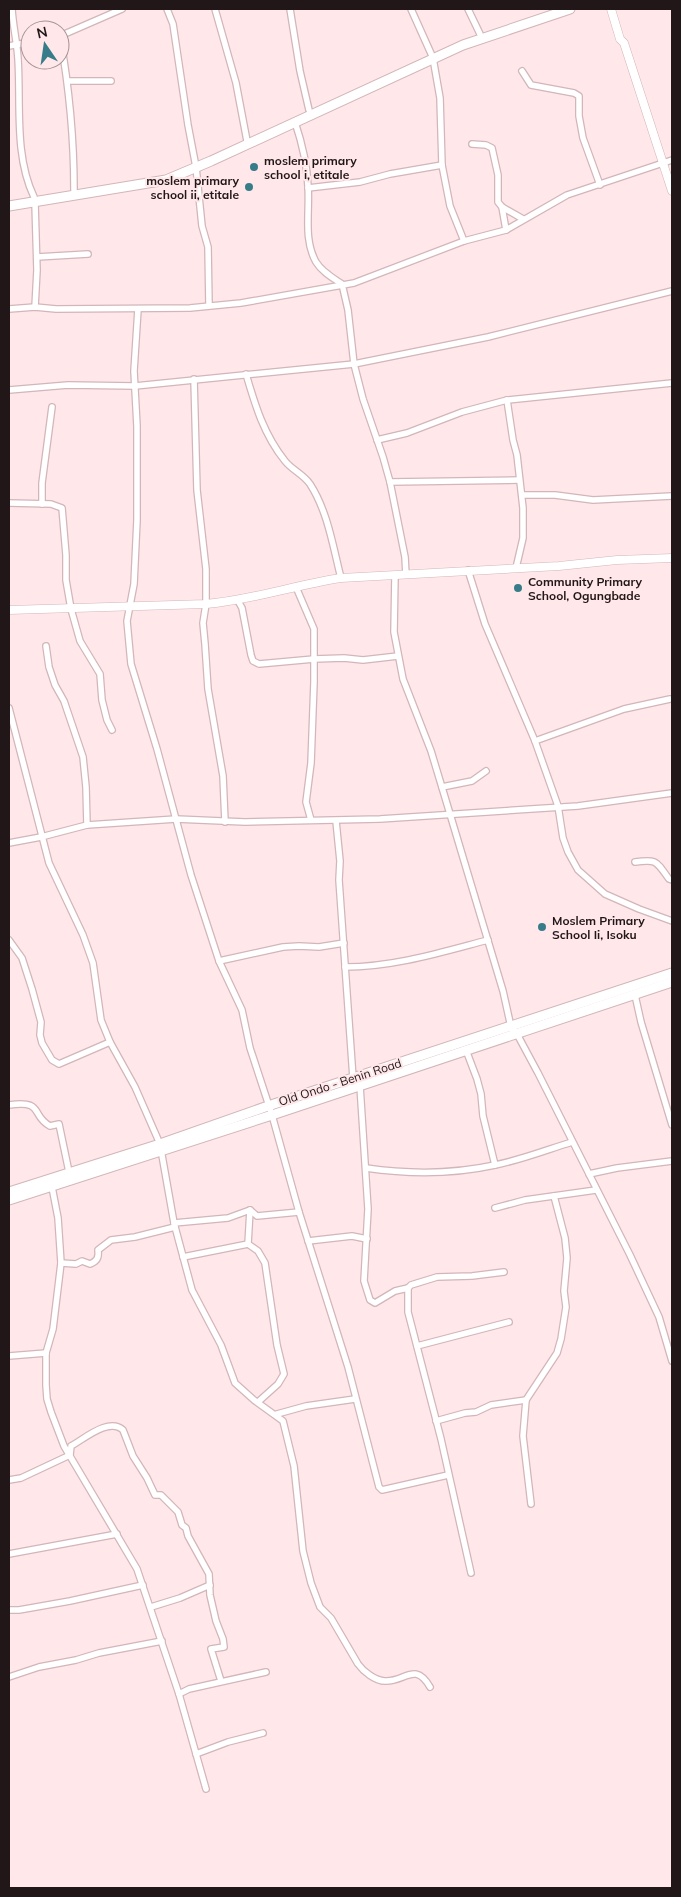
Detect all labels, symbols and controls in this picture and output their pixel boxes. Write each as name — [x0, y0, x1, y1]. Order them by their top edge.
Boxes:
north arrow — [20, 20, 70, 70]
text: N — [35, 22, 49, 42]
place label: moslem primary school i, etitale — [264, 153, 357, 182]
marker: moslem primary school i, etitale — [248, 161, 260, 173]
place label: moslem primary school ii, etitale — [146, 173, 239, 202]
marker: moslem primary school ii, etitale — [243, 181, 255, 193]
place label: Community Primary School, Ogungbade — [528, 574, 642, 603]
marker: Community Primary School, Ogungbade — [512, 582, 524, 594]
place label: Moslem Primary School Ii, Isoku — [552, 913, 645, 942]
marker: Moslem Primary School Ii, Isoku — [536, 921, 548, 933]
street label: Old Ondo - Benin Road — [277, 1055, 403, 1109]

